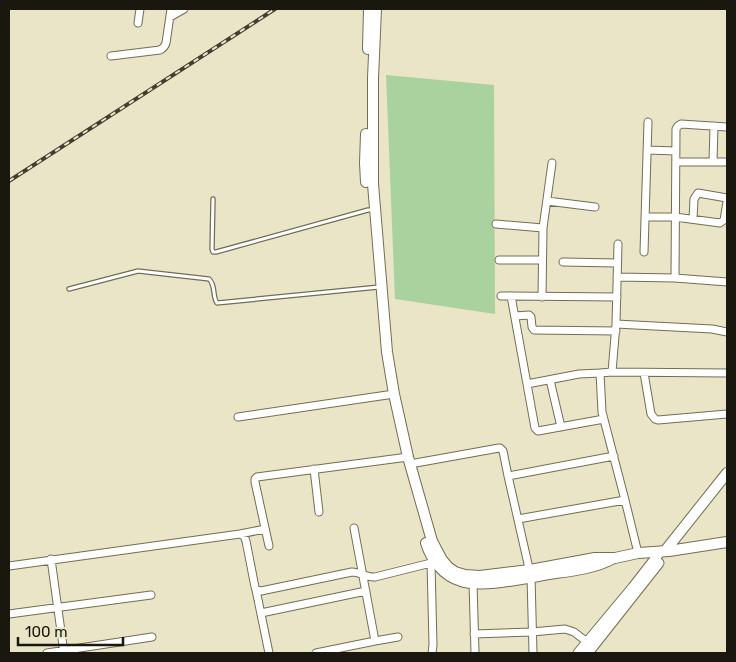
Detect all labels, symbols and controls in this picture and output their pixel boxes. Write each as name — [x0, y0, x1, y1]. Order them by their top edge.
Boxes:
scale bar — [18, 614, 122, 646]
text: 100 m — [25, 623, 67, 641]

